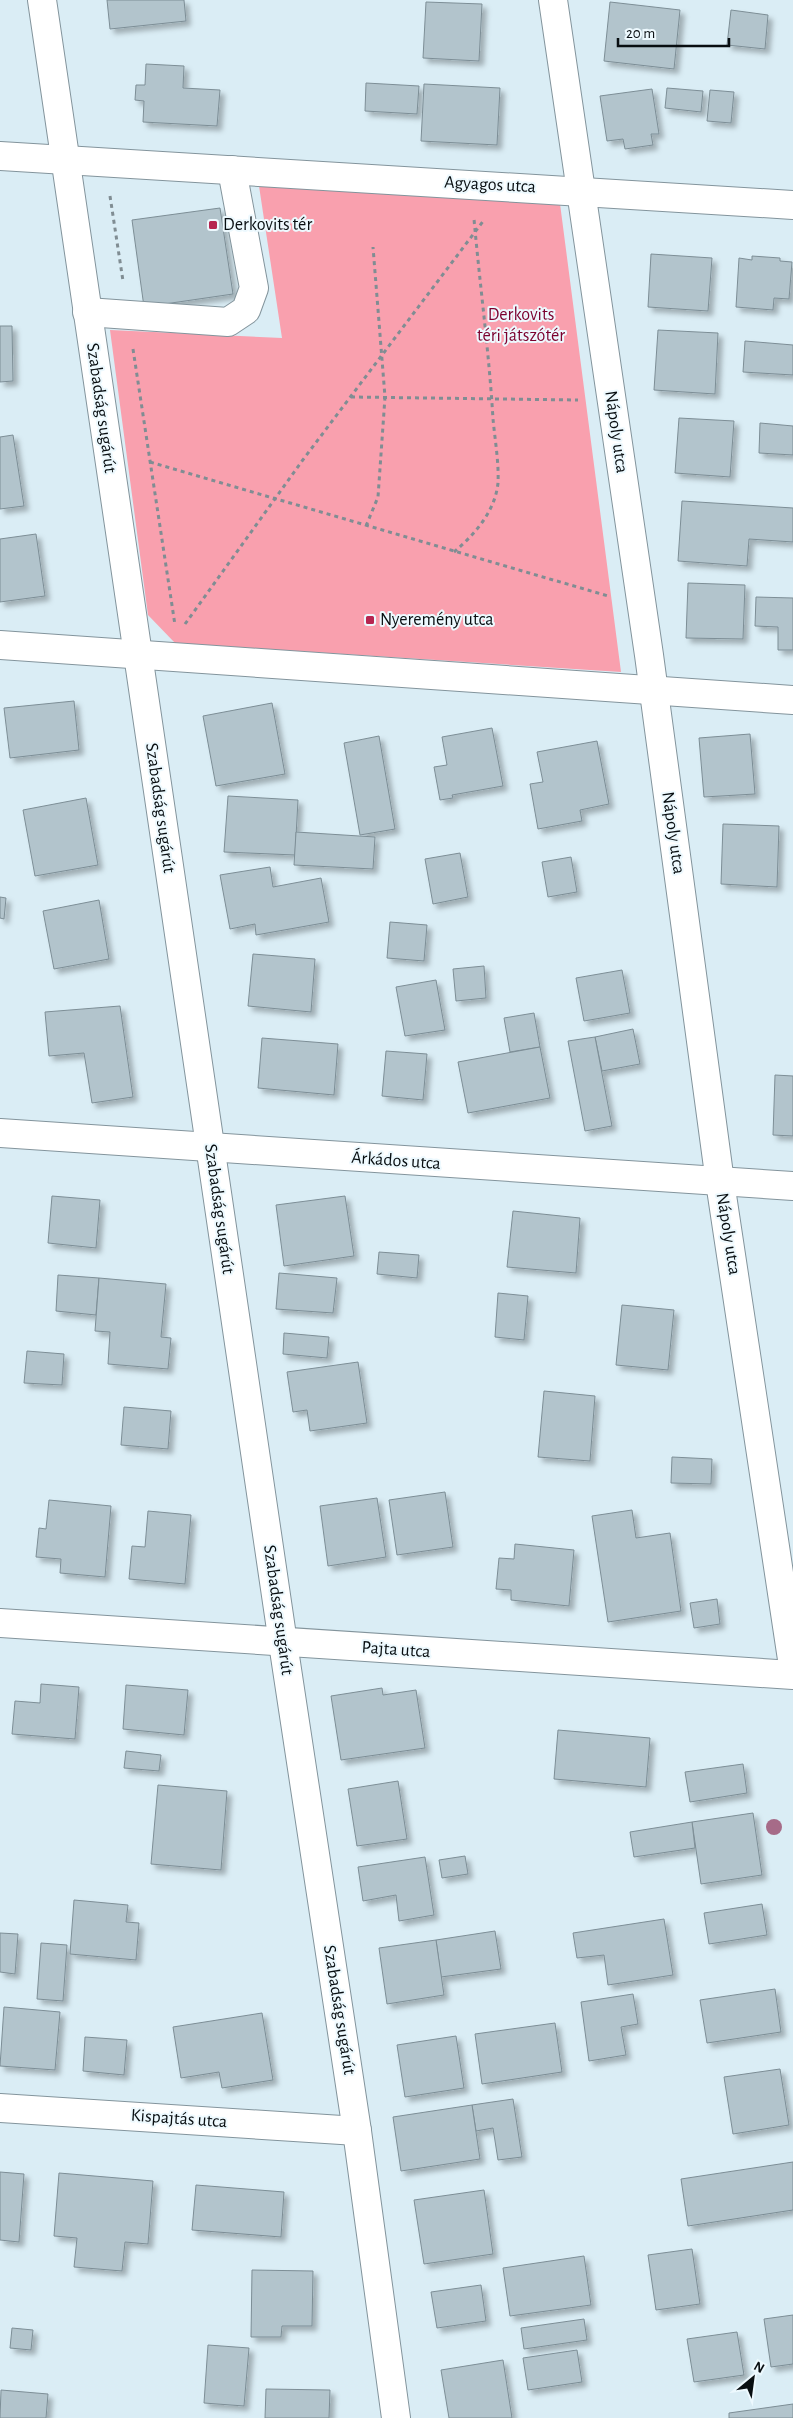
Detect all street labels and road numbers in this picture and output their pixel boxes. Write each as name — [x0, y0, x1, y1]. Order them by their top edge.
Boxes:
street label: Agyagos utca — [444, 174, 536, 196]
street label: Szabadság sugárút — [83, 342, 119, 474]
street label: Nápoly utca — [601, 390, 631, 474]
street label: Szabadság sugárút — [142, 742, 178, 874]
street label: Nápoly utca — [658, 791, 688, 875]
street label: Szabadság sugárút — [201, 1143, 237, 1275]
street label: Árkádos utca — [351, 1146, 442, 1173]
street label: Nápoly utca — [713, 1192, 743, 1276]
street label: Szabadság sugárút — [260, 1544, 296, 1676]
street label: Pajta utca — [361, 1639, 431, 1661]
street label: Szabadság sugárút — [320, 1944, 358, 2076]
street label: Kispajtás utca — [130, 2107, 228, 2131]

